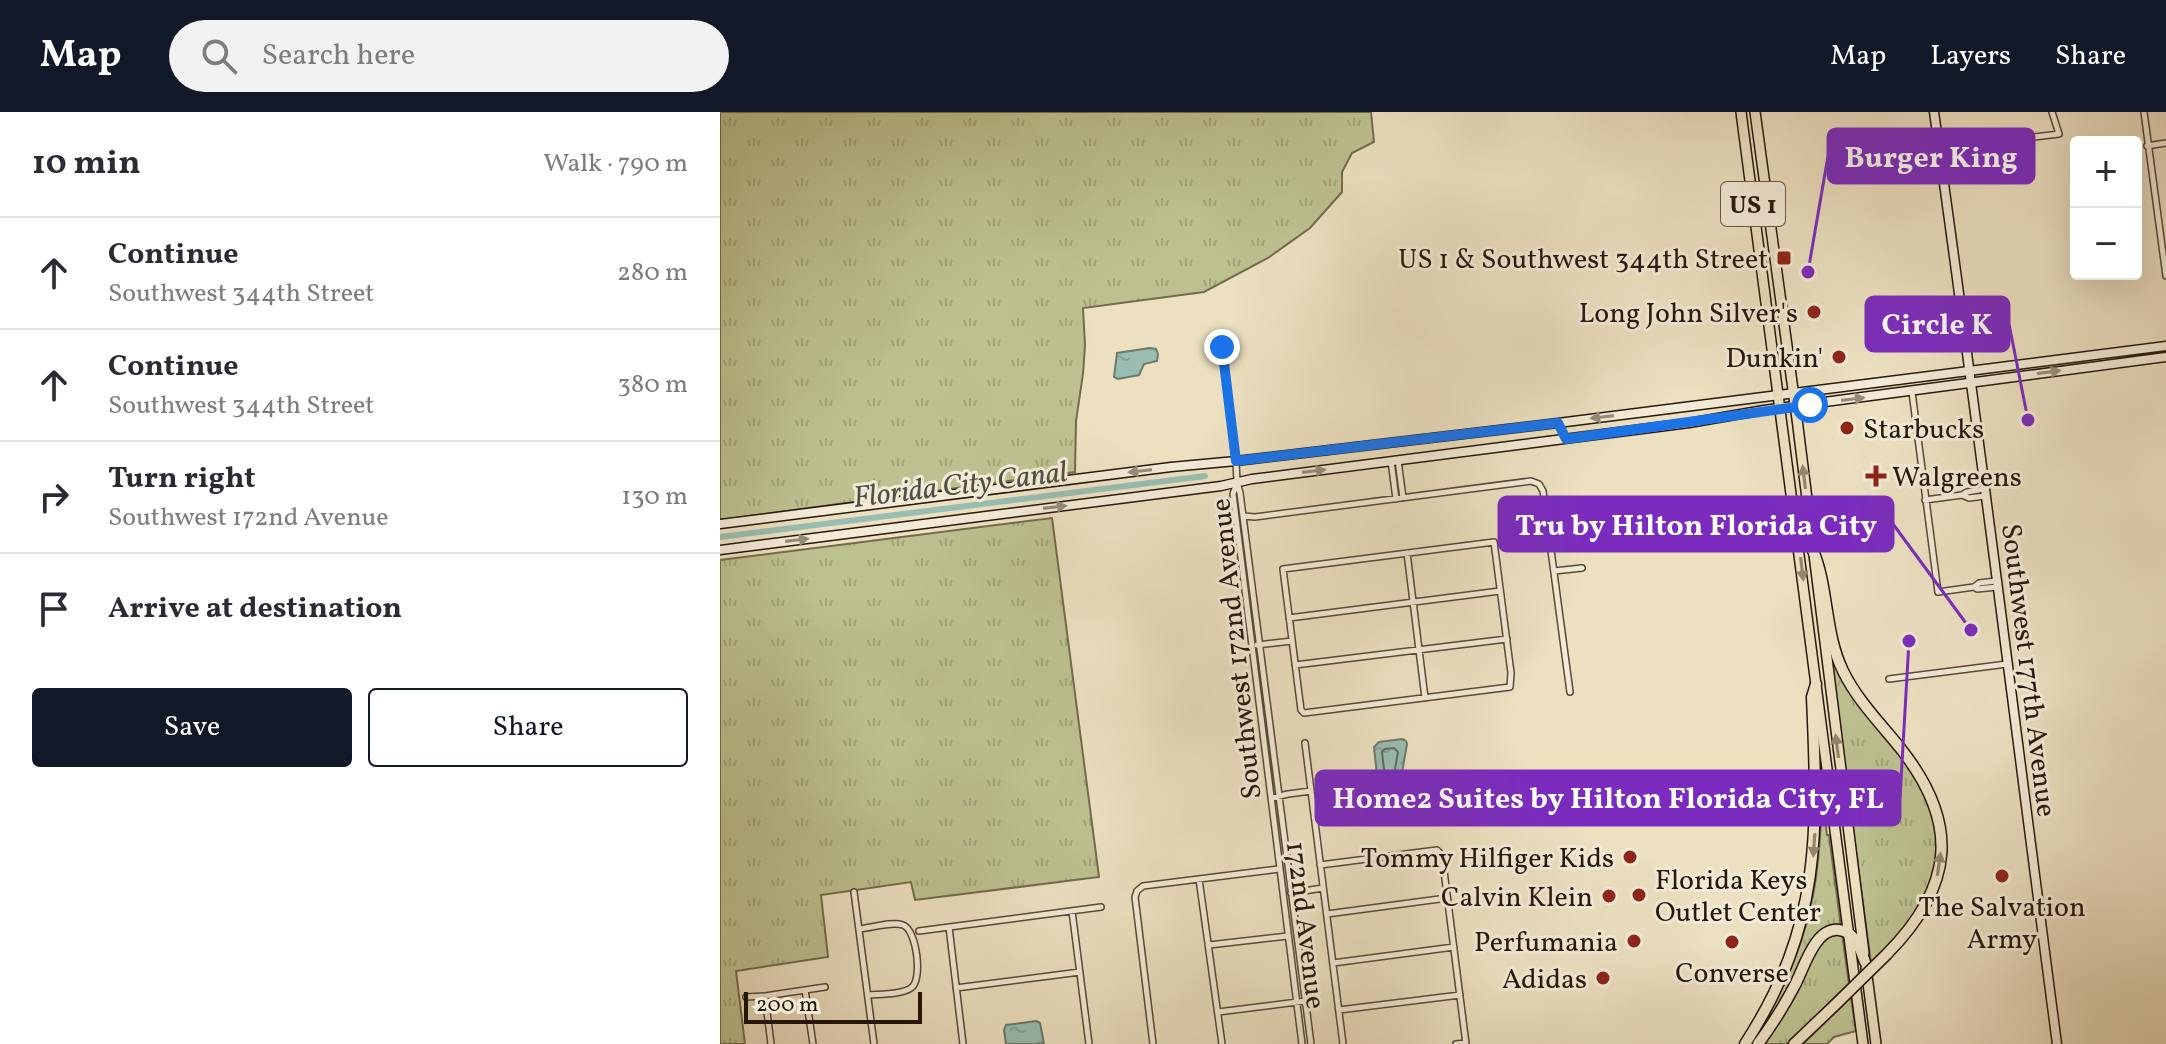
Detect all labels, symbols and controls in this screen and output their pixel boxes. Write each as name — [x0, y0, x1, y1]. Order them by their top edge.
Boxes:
search box — [169, 20, 729, 92]
text: Map — [40, 30, 121, 83]
icon: search — [197, 34, 241, 78]
text: Search here — [261, 35, 415, 77]
text: Map — [1830, 37, 1886, 76]
text: Layers — [1930, 37, 2011, 76]
text: Share — [2055, 37, 2126, 76]
callout: Burger King — [1828, 129, 2034, 183]
map controls — [2070, 136, 2142, 280]
button: + — [2070, 136, 2142, 208]
text: Burger King — [1844, 138, 2018, 180]
text: 10 min — [32, 141, 141, 188]
text: Walk · 790 m — [543, 146, 688, 182]
road number: US 1 — [1721, 182, 1785, 226]
button: − — [2070, 208, 2142, 280]
text: Continue — [108, 234, 239, 276]
place label: US 1 & Southwest 344th Street — [1398, 241, 1768, 280]
marker: US 1 & Southwest 344th Street — [1775, 249, 1793, 267]
icon: ahead — [32, 251, 76, 295]
text: 280 m — [617, 255, 688, 291]
text: Southwest 344th Street — [108, 276, 374, 312]
place label: Long John Silver's — [1579, 295, 1798, 334]
callout: Circle K — [1866, 297, 2009, 351]
marker: Long John Silver's — [1805, 303, 1823, 321]
text: Circle K — [1881, 305, 1993, 347]
route end — [1204, 329, 1240, 365]
place label: Dunkin' — [1726, 340, 1823, 379]
text: Continue — [108, 346, 239, 388]
marker: Dunkin' — [1830, 348, 1848, 366]
icon: ahead — [32, 363, 76, 407]
one-way arrow — [2037, 365, 2062, 378]
text: 380 m — [618, 367, 688, 403]
route start — [1792, 387, 1828, 423]
text: Southwest 344th Street — [108, 388, 374, 424]
one-way arrow — [1841, 393, 1866, 406]
one-way arrow — [1589, 411, 1614, 424]
place label: Starbucks — [1863, 411, 1984, 450]
marker: Starbucks — [1838, 419, 1856, 437]
water label: Florida City Canal — [851, 452, 1070, 520]
text: Turn right — [108, 458, 256, 500]
place label: Walgreens — [1892, 459, 2022, 498]
one-way arrow — [1302, 464, 1327, 477]
one-way arrow — [1797, 464, 1810, 489]
one-way arrow — [1127, 465, 1152, 478]
marker: Walgreens — [1867, 467, 1885, 485]
icon: right — [32, 475, 76, 519]
text: 130 m — [621, 479, 688, 515]
street label: Southwest 172nd Avenue — [1202, 496, 1273, 801]
callout: Tru by Hilton Florida City — [1499, 497, 1893, 551]
text: Southwest 172nd Avenue — [108, 500, 389, 536]
one-way arrow — [1043, 500, 1068, 513]
text: Tru by Hilton Florida City — [1515, 506, 1877, 548]
street label: Southwest 177th Avenue — [1990, 521, 2065, 819]
one-way arrow — [785, 533, 810, 546]
one-way arrow — [1795, 557, 1808, 582]
icon: arrive — [32, 587, 76, 631]
text: Arrive at destination — [108, 588, 402, 630]
button: Save — [32, 688, 352, 767]
button: Share — [368, 688, 688, 767]
one-way arrow — [1830, 733, 1843, 758]
callout: Home2 Suites by Hilton Florida City, FL — [1316, 771, 1900, 825]
text: Home2 Suites by Hilton Florida City, FL — [1332, 779, 1884, 821]
one-way arrow — [1807, 833, 1820, 858]
street label: 172nd Avenue — [1275, 839, 1334, 1011]
place label: Tommy Hilfiger Kids — [1361, 840, 1614, 879]
marker: Tommy Hilfiger Kids — [1621, 848, 1639, 866]
one-way arrow — [1933, 851, 1946, 876]
place label: Florida Keys Outlet Center — [1655, 862, 1821, 933]
marker: The Salvation Army — [1993, 867, 2011, 885]
place label: Calvin Klein — [1441, 879, 1593, 918]
marker: Florida Keys Outlet Center — [1630, 886, 1648, 904]
marker: Calvin Klein — [1600, 887, 1618, 905]
place label: The Salvation Army — [1918, 889, 2086, 960]
place label: Perfumania — [1474, 924, 1618, 963]
marker: Perfumania — [1625, 932, 1643, 950]
marker: Converse — [1723, 933, 1741, 951]
place label: Converse — [1675, 955, 1789, 994]
place label: Adidas — [1502, 961, 1587, 1000]
marker: Adidas — [1594, 969, 1612, 987]
scale bar — [744, 988, 922, 1024]
text: 200 m — [756, 990, 818, 1021]

